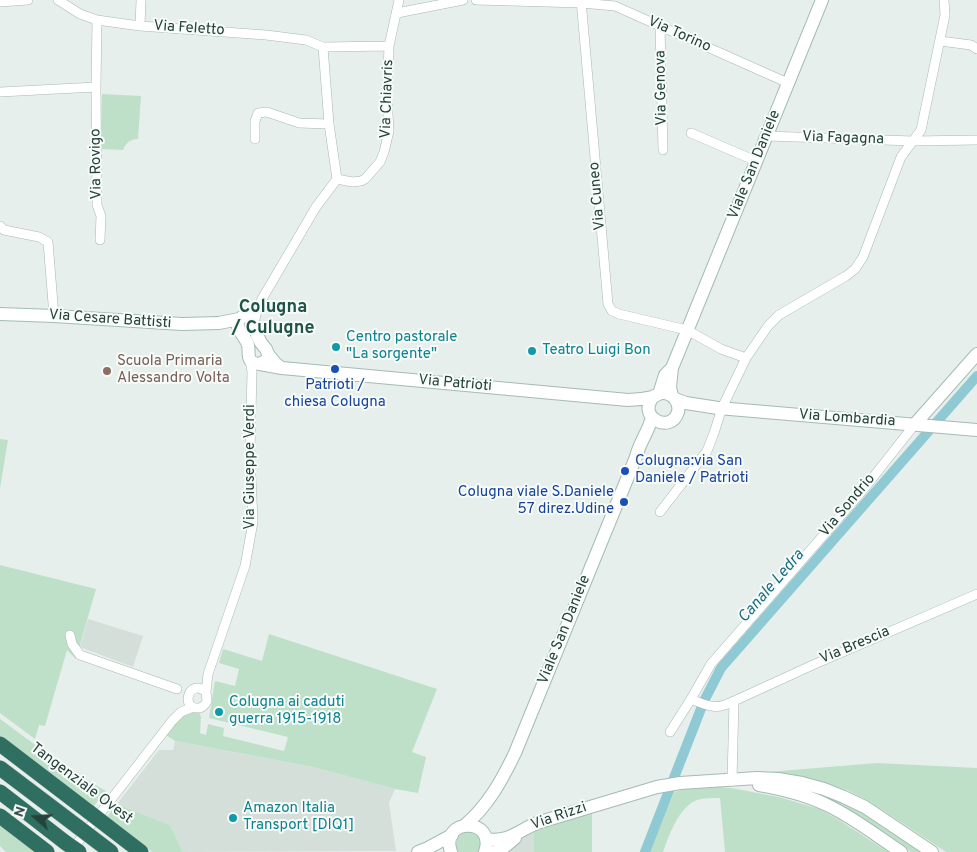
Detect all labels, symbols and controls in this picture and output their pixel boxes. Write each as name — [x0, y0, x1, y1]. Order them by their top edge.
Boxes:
street label: Via Torino — [645, 13, 713, 57]
street label: Via Feletto — [153, 18, 225, 40]
street label: Via Genova — [652, 50, 672, 126]
street label: Via Chiavris — [378, 59, 398, 139]
street label: Viale San Daniele — [725, 108, 785, 222]
street label: Via Rovigo — [87, 128, 107, 200]
street label: Via Fagagna — [802, 129, 884, 149]
street label: Via Cuneo — [586, 161, 610, 231]
district label: Colugna / Culugne — [232, 297, 314, 340]
street label: Via Cesare Battisti — [48, 307, 172, 333]
place label: Centro pastorale "La sorgente" — [346, 329, 457, 364]
marker: Centro pastorale "La sorgente" — [330, 341, 342, 353]
place label: Teatro Luigi Bon — [542, 342, 651, 360]
marker: Teatro Luigi Bon — [526, 345, 538, 357]
place label: Scuola Primaria Alessandro Volta — [117, 353, 230, 388]
marker: Patrioti / chiesa Colugna — [329, 363, 341, 375]
marker: Scuola Primaria Alessandro Volta — [101, 365, 113, 377]
street label: Via Patrioti — [417, 372, 493, 396]
place label: Patrioti / chiesa Colugna — [284, 377, 386, 412]
street label: Via Giuseppe Verdi — [242, 404, 260, 530]
street label: Via Lombardia — [798, 407, 896, 431]
place label: Colugna:via San Daniele / Patrioti — [635, 453, 749, 488]
marker: Colugna:via San Daniele / Patrioti — [619, 465, 631, 477]
street label: Via Sondrio — [816, 471, 880, 541]
place label: Colugna viale S.Daniele 57 direz.Udine — [458, 484, 614, 519]
marker: Colugna viale S.Daniele 57 direz.Udine — [618, 496, 630, 508]
water label: Canale Ledra — [735, 546, 809, 628]
street label: Viale San Daniele — [535, 573, 595, 687]
street label: Via Brescia — [817, 623, 893, 669]
place label: Colugna ai caduti guerra 1915-1918 — [229, 694, 345, 729]
marker: Colugna ai caduti guerra 1915-1918 — [213, 706, 225, 718]
street label: Tangenziale Ovest — [26, 740, 136, 828]
north arrow — [10, 792, 60, 842]
street label: Via Rizzi — [529, 799, 589, 835]
place label: Amazon Italia Transport [DIQ1] — [243, 800, 354, 835]
text: N — [11, 804, 30, 819]
marker: Amazon Italia Transport [DIQ1] — [227, 812, 239, 824]

